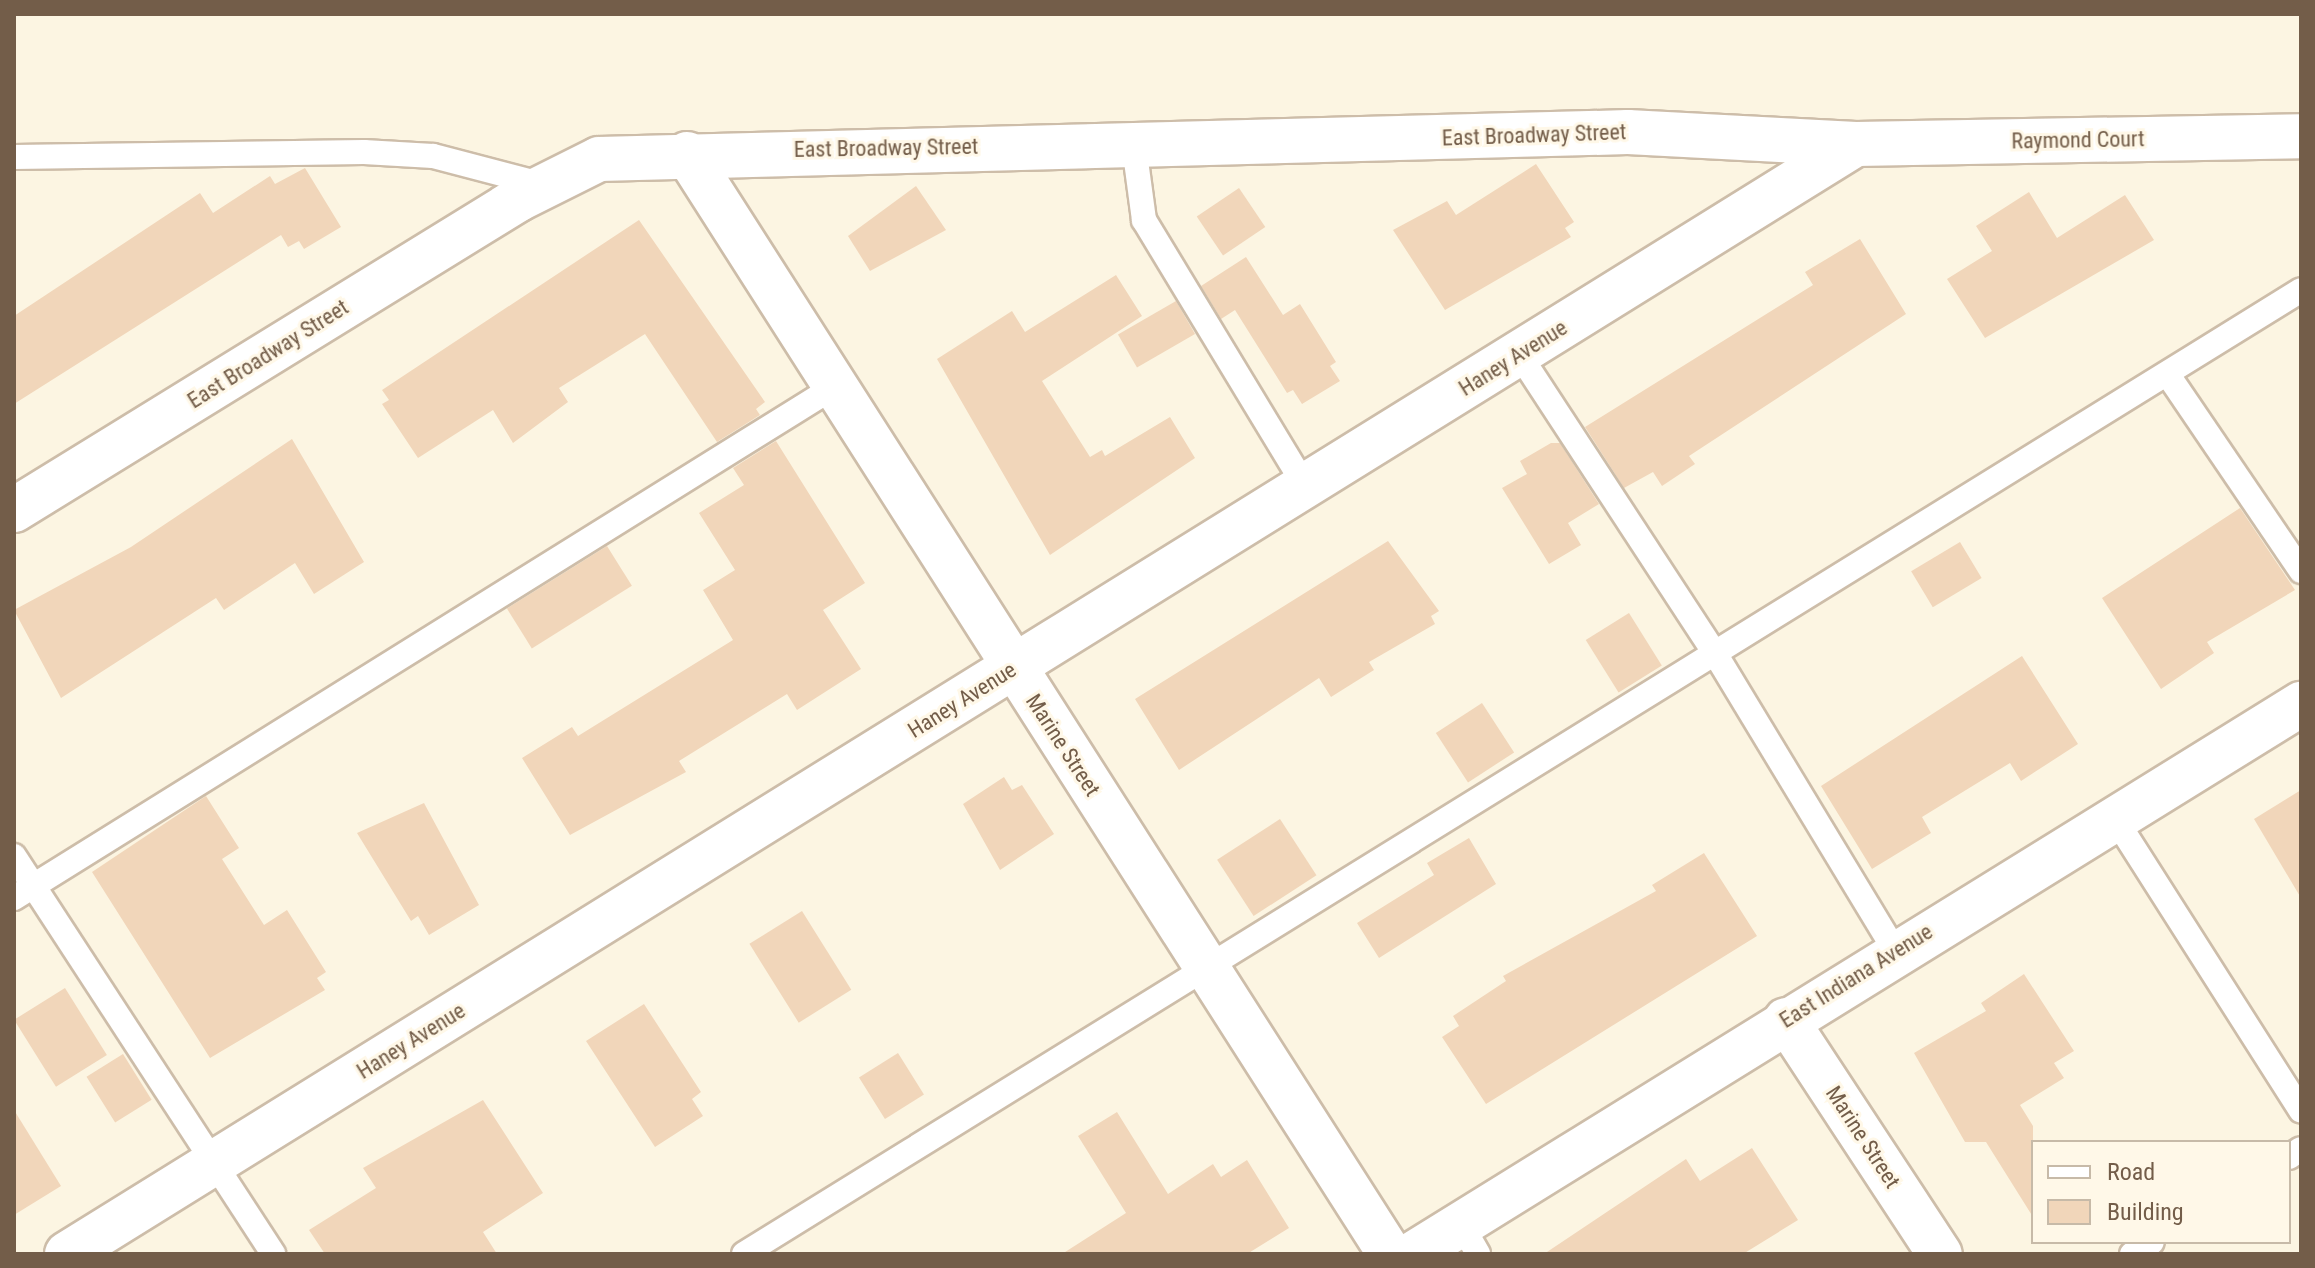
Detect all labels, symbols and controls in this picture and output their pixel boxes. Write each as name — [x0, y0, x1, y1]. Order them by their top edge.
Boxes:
street label: East Broadway Street — [1441, 119, 1627, 151]
street label: Raymond Court — [2011, 126, 2145, 154]
street label: East Broadway Street — [794, 133, 978, 163]
street label: East Broadway Street — [183, 294, 353, 414]
street label: Haney Avenue — [1454, 314, 1572, 402]
street label: Haney Avenue — [903, 656, 1021, 744]
street label: Marine Street — [1020, 689, 1106, 801]
street label: East Indiana Avenue — [1775, 918, 1937, 1034]
street label: Haney Avenue — [352, 997, 470, 1085]
street label: Marine Street — [1820, 1081, 1906, 1193]
legend — [2031, 1140, 2291, 1244]
text: Road — [2107, 1158, 2155, 1186]
text: Building — [2107, 1198, 2184, 1226]

